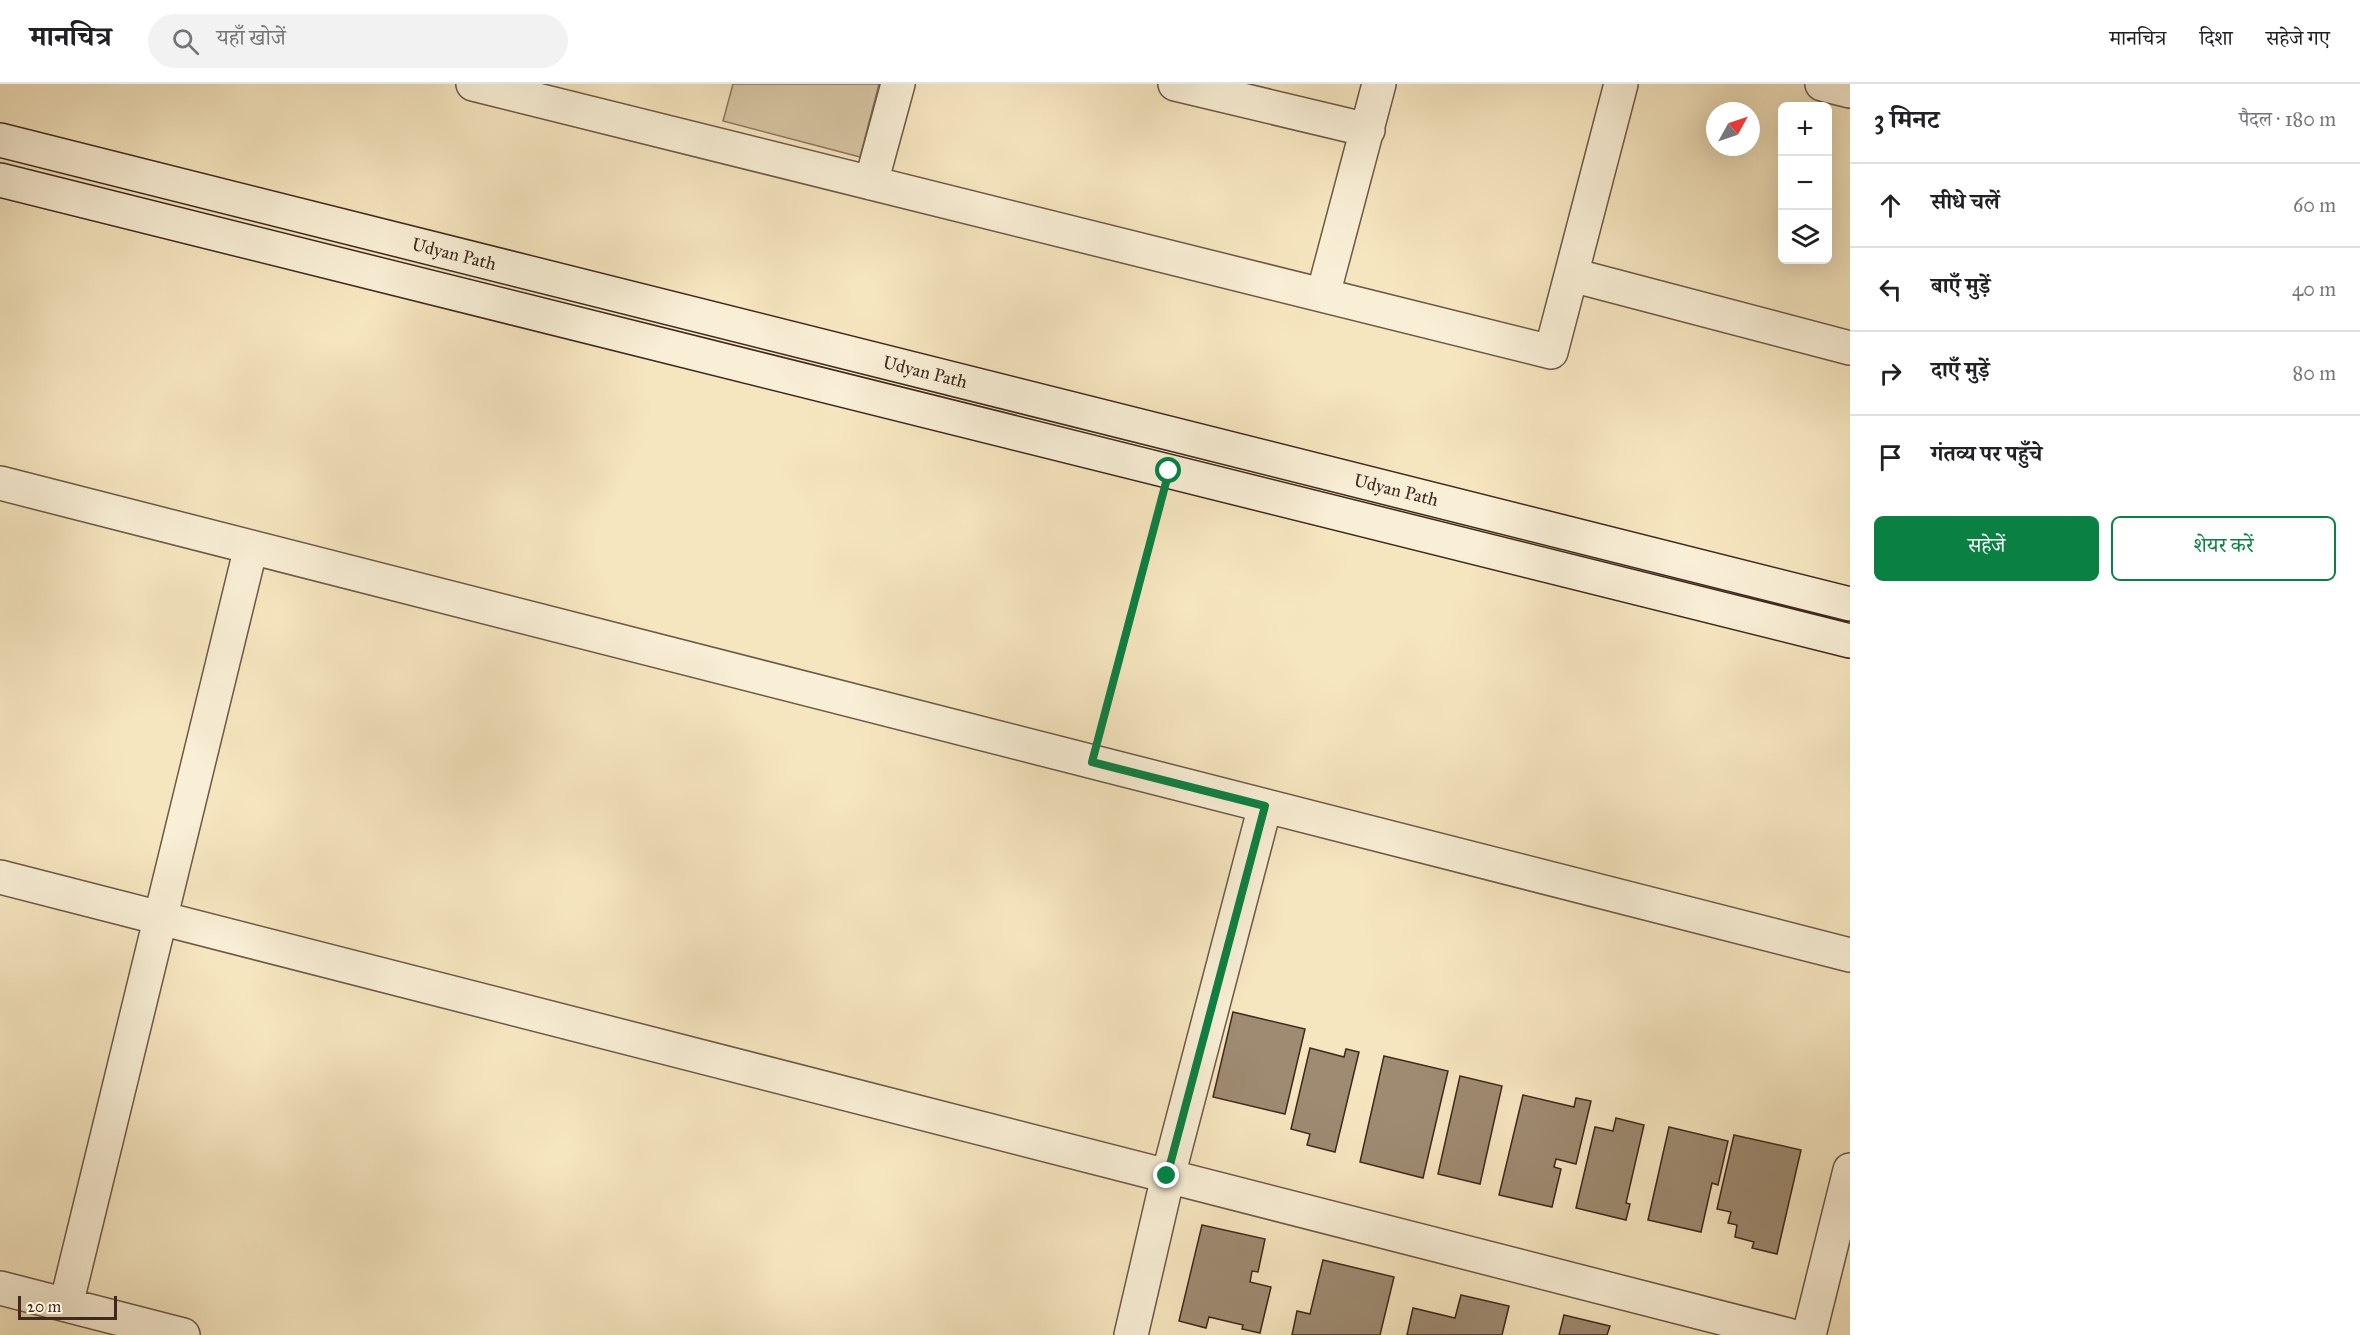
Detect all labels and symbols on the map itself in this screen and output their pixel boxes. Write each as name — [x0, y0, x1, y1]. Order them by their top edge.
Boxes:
north arrow — [1706, 102, 1760, 156]
street label: Udyan Path — [410, 233, 498, 275]
street label: Udyan Path — [881, 351, 969, 393]
route start — [1155, 457, 1181, 483]
street label: Udyan Path — [1352, 469, 1440, 511]
route end — [1153, 1162, 1179, 1188]
scale bar — [18, 1293, 117, 1320]

